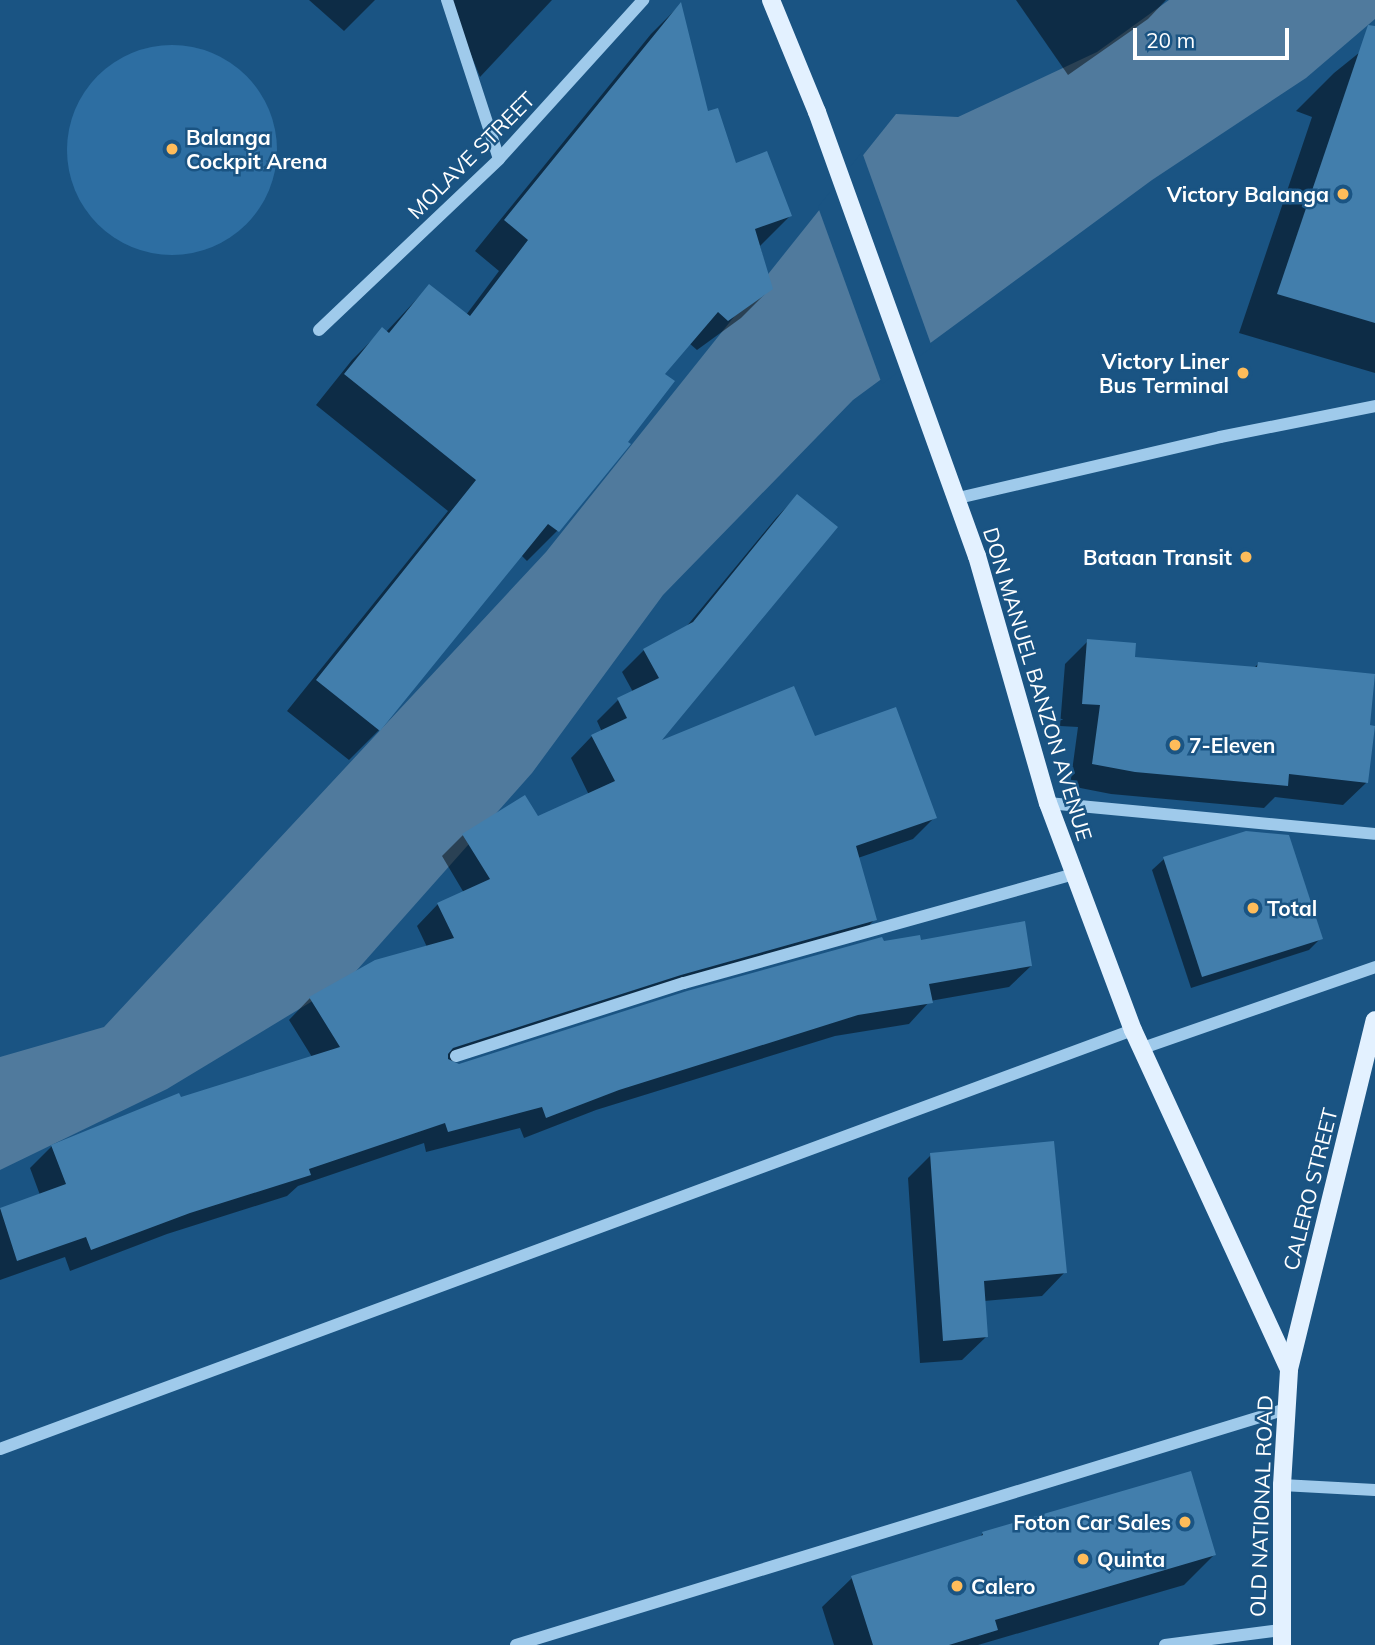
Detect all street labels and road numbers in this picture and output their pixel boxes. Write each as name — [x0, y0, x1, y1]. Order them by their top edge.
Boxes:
street label: MOLAVE STREET — [402, 86, 540, 224]
street label: DON MANUEL BANZON AVENUE — [978, 524, 1098, 844]
street label: CALERO STREET — [1278, 1105, 1342, 1273]
street label: OLD NATIONAL ROAD — [1245, 1395, 1277, 1617]

